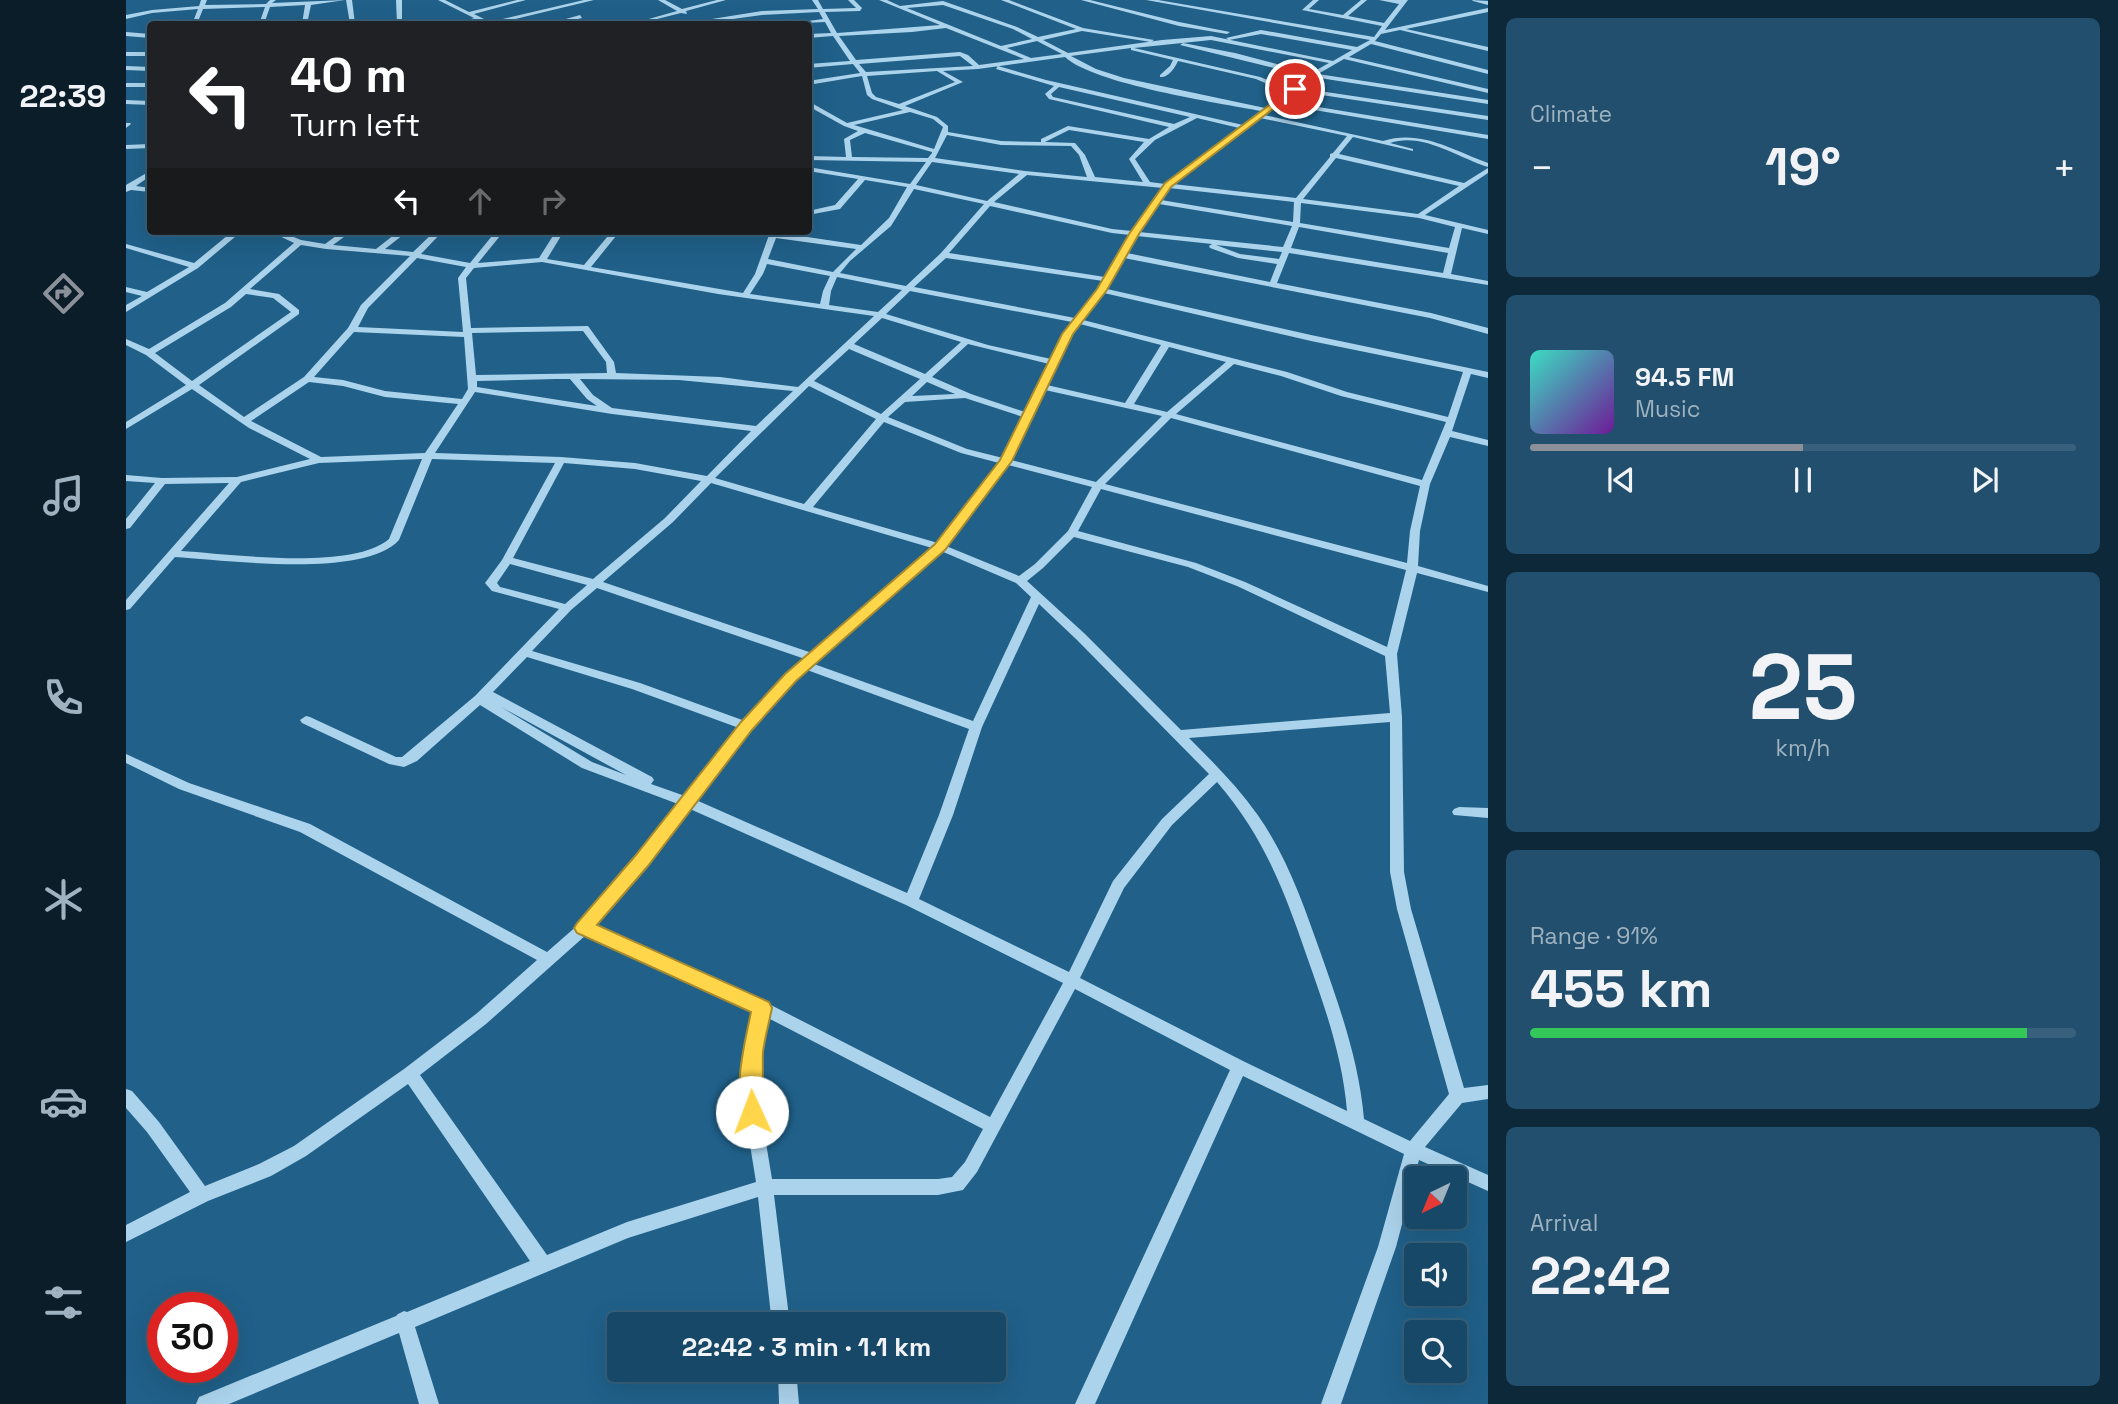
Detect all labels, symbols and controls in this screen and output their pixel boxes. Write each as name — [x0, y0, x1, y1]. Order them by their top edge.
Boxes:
text: 40 m — [290, 44, 407, 106]
icon: left — [175, 49, 266, 140]
pin — [1265, 59, 1325, 119]
icon: arrive — [1276, 70, 1314, 108]
text: 22:39 — [20, 76, 106, 116]
text: Climate — [1530, 99, 1612, 129]
text: Turn left — [290, 105, 420, 145]
text: 19° — [1765, 134, 1841, 200]
text: − — [1530, 144, 1554, 192]
text: + — [2052, 144, 2076, 192]
icon: left — [388, 182, 426, 220]
icon: ahead — [461, 182, 499, 220]
icon: right — [534, 182, 572, 220]
icon: directions — [39, 269, 88, 318]
text: 94.5 FM — [1635, 360, 1734, 394]
text: Music — [1635, 394, 1700, 424]
icon: previous — [1602, 461, 1640, 499]
icon: pause — [1784, 461, 1822, 499]
icon: next — [1966, 461, 2004, 499]
icon: music — [39, 471, 88, 520]
text: 25 — [1749, 629, 1857, 746]
icon: phone — [39, 673, 88, 722]
text: km/h — [1776, 733, 1830, 763]
icon: climate — [39, 875, 88, 924]
text: Range · 91% — [1530, 921, 1658, 951]
text: 455 km — [1530, 956, 1712, 1022]
position arrow — [715, 1075, 789, 1149]
icon: car — [39, 1077, 88, 1126]
north arrow — [1404, 1166, 1466, 1228]
map controls — [1404, 1166, 1467, 1383]
text: Arrival — [1530, 1208, 1598, 1238]
button: sound — [1404, 1243, 1467, 1306]
text: 22:42 — [1530, 1243, 1671, 1309]
icon: filters — [39, 1278, 88, 1327]
speed limit sign: 30 — [147, 1292, 238, 1383]
button: search — [1404, 1320, 1467, 1383]
text: 22:42 · 3 min · 1.1 km — [682, 1330, 931, 1364]

